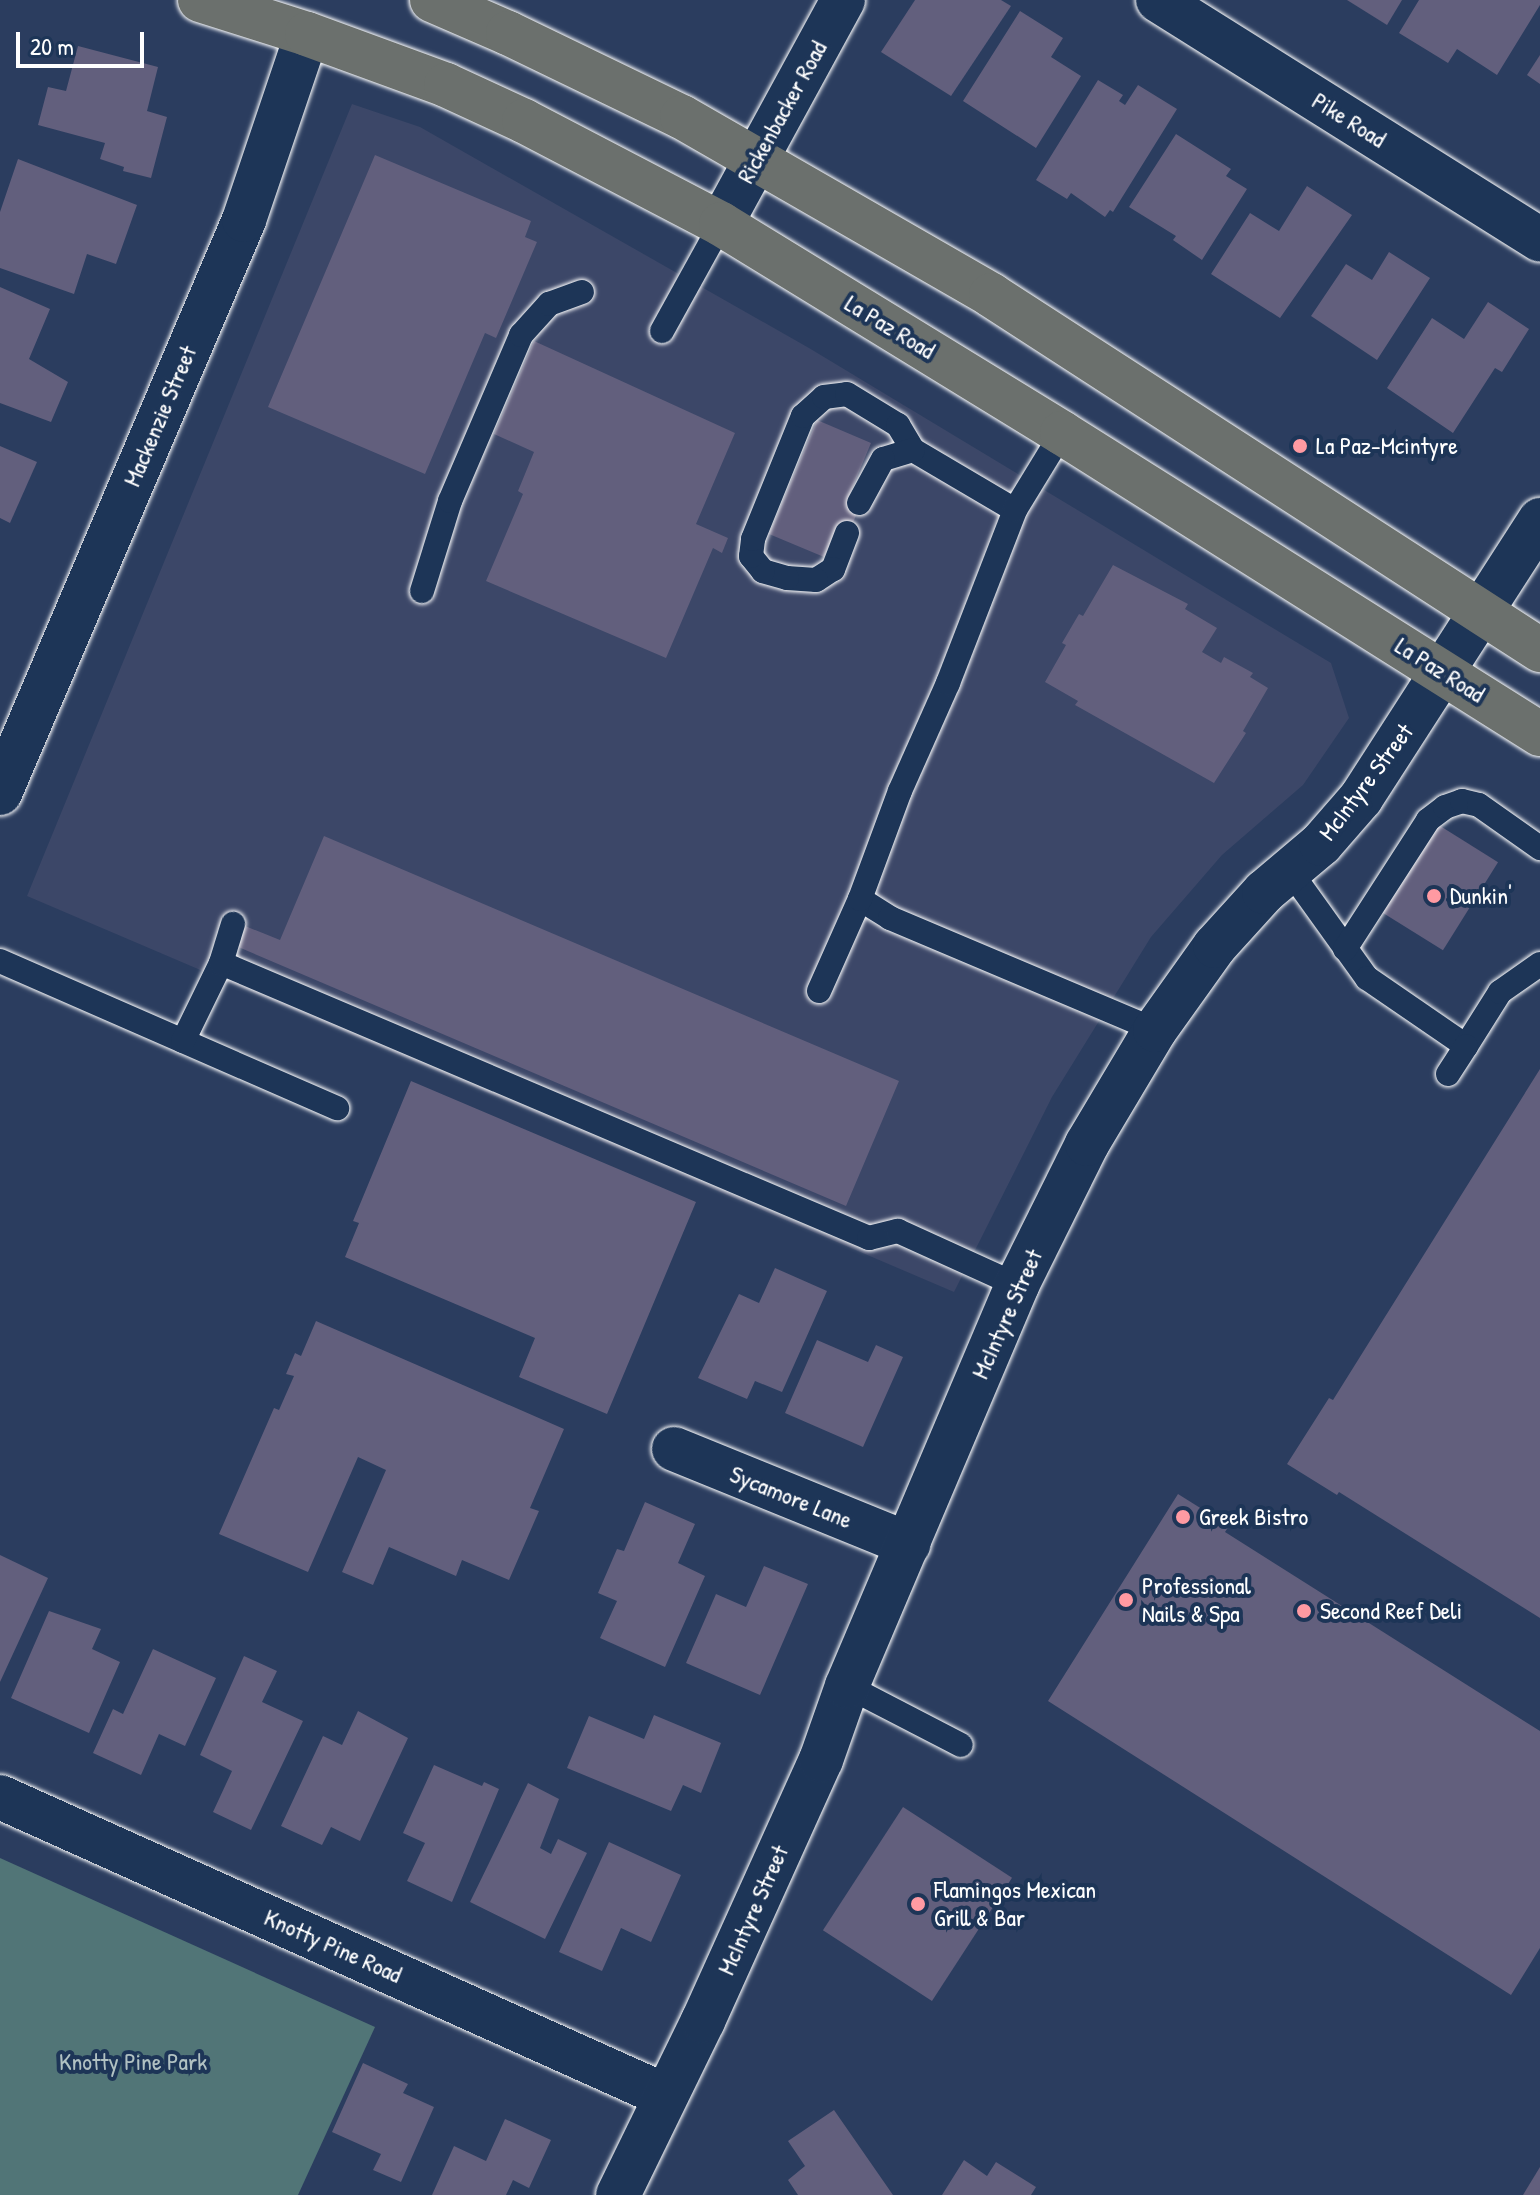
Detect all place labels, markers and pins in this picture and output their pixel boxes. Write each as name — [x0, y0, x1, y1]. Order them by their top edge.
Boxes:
place label: La Paz-Mcintyre — [1316, 432, 1458, 460]
marker: La Paz-Mcintyre — [1291, 437, 1309, 455]
place label: Dunkin' — [1450, 882, 1512, 910]
marker: Dunkin' — [1425, 887, 1443, 905]
place label: Greek Bistro — [1199, 1503, 1308, 1531]
marker: Greek Bistro — [1174, 1508, 1192, 1526]
place label: Professional Nails & Spa — [1142, 1572, 1251, 1628]
marker: Professional Nails & Spa — [1117, 1591, 1135, 1609]
place label: Second Reef Deli — [1320, 1597, 1462, 1625]
marker: Second Reef Deli — [1295, 1602, 1313, 1620]
place label: Flamingos Mexican Grill & Bar — [934, 1876, 1096, 1932]
marker: Flamingos Mexican Grill & Bar — [909, 1895, 927, 1913]

